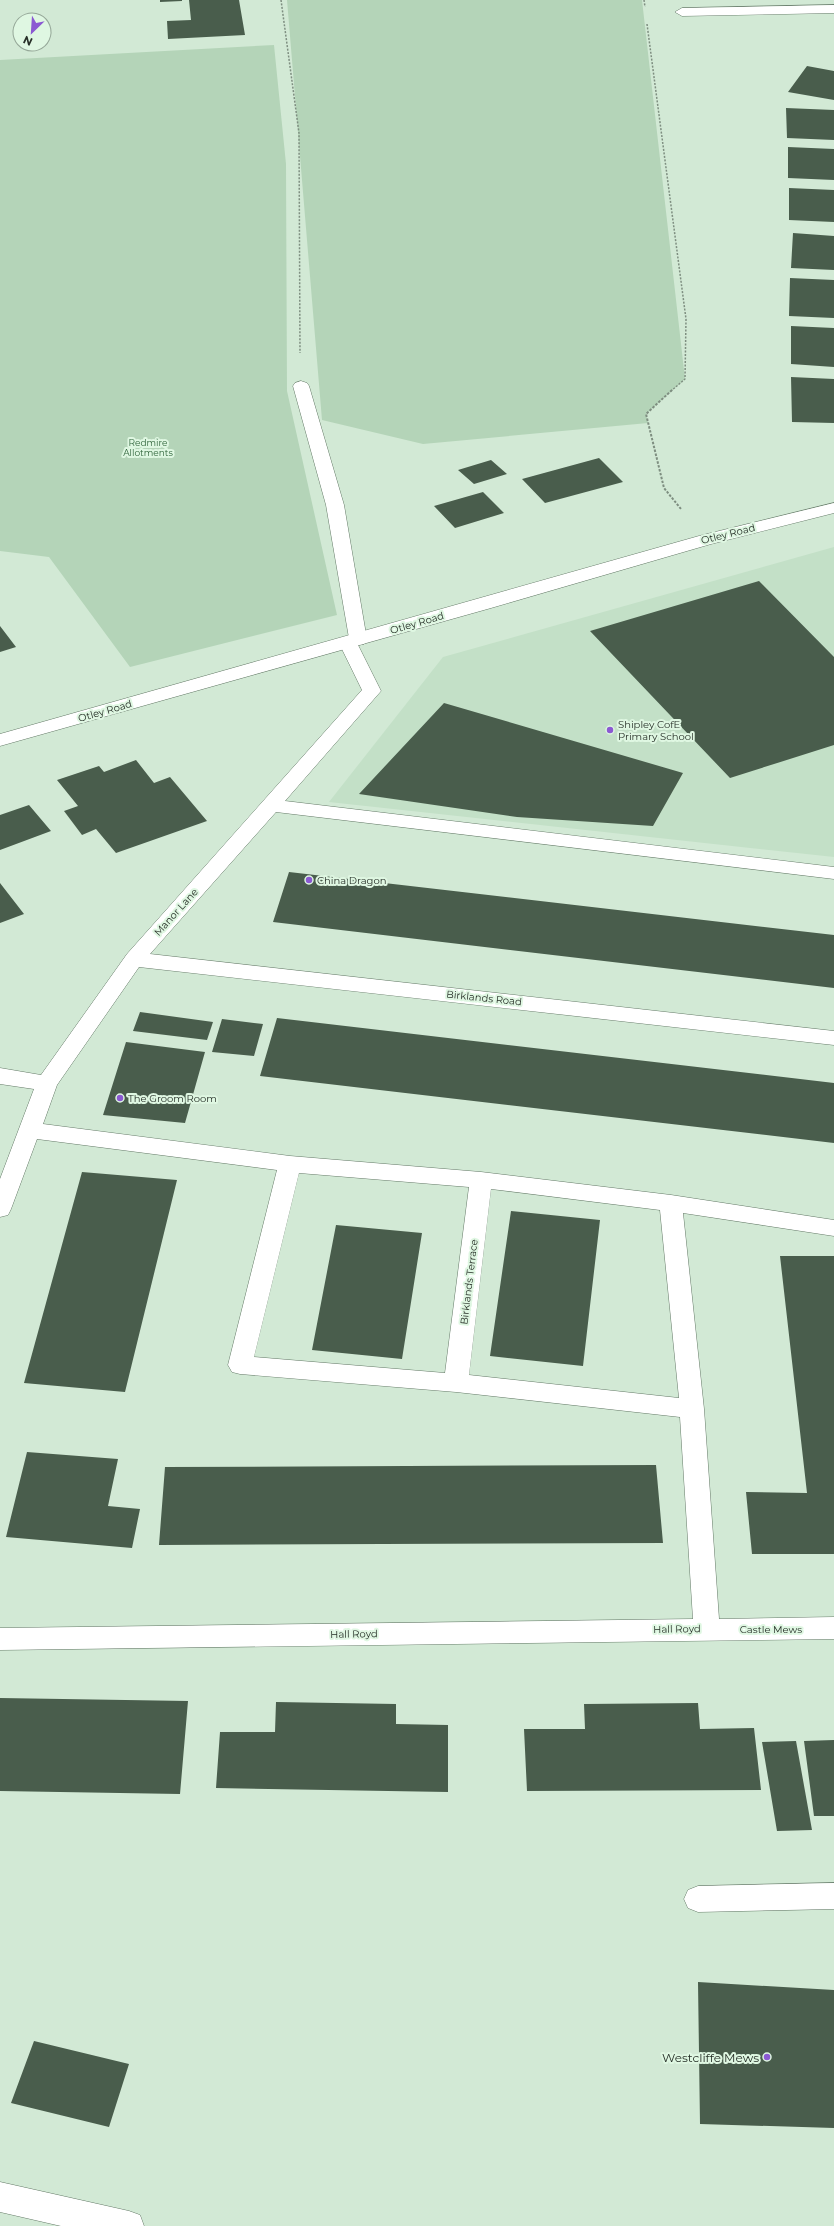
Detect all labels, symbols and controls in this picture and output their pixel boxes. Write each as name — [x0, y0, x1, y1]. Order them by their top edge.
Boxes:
north arrow — [12, 12, 52, 52]
text: N — [21, 33, 35, 49]
park label: Redmire Allotments — [123, 437, 173, 458]
street label: Otley Road — [700, 521, 756, 547]
street label: Otley Road — [389, 609, 445, 637]
street label: Otley Road — [77, 697, 133, 725]
place label: Shipley CofE Primary School — [618, 718, 694, 743]
marker: Shipley CofE Primary School — [605, 725, 615, 735]
place label: China Dragon — [317, 874, 386, 887]
marker: China Dragon — [304, 875, 314, 885]
street label: Manor Lane — [151, 885, 201, 939]
street label: Birklands Road — [446, 988, 522, 1008]
place label: The Groom Room — [128, 1092, 217, 1105]
marker: The Groom Room — [115, 1093, 125, 1103]
street label: Birklands Terrace — [457, 1239, 481, 1325]
street label: Hall Royd — [653, 1622, 701, 1636]
street label: Castle Mews — [740, 1623, 802, 1636]
street label: Hall Royd — [330, 1627, 378, 1641]
place label: Westcliffe Mews — [662, 2050, 759, 2065]
marker: Westcliffe Mews — [762, 2052, 772, 2062]

